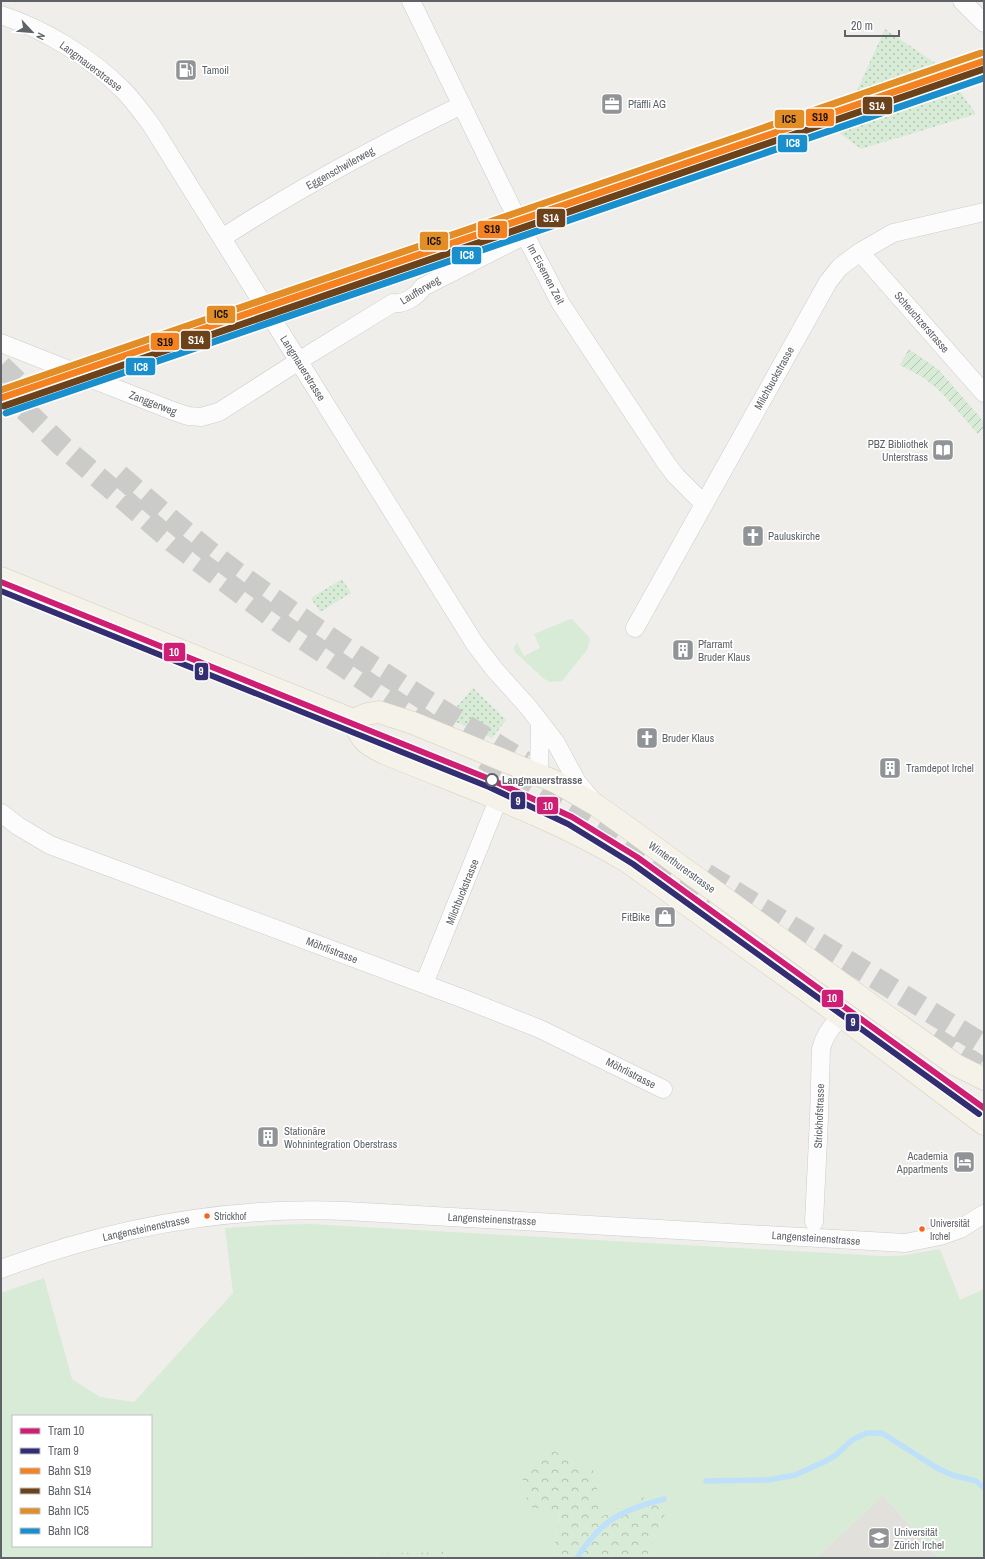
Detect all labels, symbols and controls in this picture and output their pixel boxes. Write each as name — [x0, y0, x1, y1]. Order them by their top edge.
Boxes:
north arrow — [12, 12, 52, 52]
scale bar — [845, 12, 899, 38]
text: 20 m — [851, 18, 873, 34]
text: N — [33, 30, 49, 42]
street label: Langmauerstrasse — [57, 38, 125, 94]
fuel station icon: Tamoil — [173, 57, 199, 83]
place label: Tamoil — [202, 63, 229, 77]
office icon: Pfäffli AG — [599, 91, 625, 117]
line badge: S14 — [862, 96, 893, 115]
place label: Pfäffli AG — [628, 97, 666, 111]
text: S14 — [869, 99, 885, 113]
line badge: S19 — [805, 108, 835, 127]
line badge: IC5 — [774, 109, 805, 129]
text: S19 — [812, 110, 828, 124]
text: IC5 — [782, 112, 796, 126]
line badge: IC8 — [777, 134, 808, 153]
text: IC8 — [786, 136, 800, 150]
street label: Eggenschwilerweg — [304, 144, 376, 192]
line badge: S14 — [536, 208, 566, 228]
text: S14 — [543, 211, 559, 225]
line badge: S19 — [477, 220, 508, 239]
text: S19 — [484, 222, 500, 236]
line badge: IC5 — [419, 231, 449, 251]
text: IC5 — [427, 234, 441, 248]
street label: Im Eisernen Zeit — [524, 241, 568, 307]
line badge: IC8 — [451, 246, 482, 265]
text: IC8 — [460, 248, 474, 262]
street label: Laufferweg — [397, 273, 443, 307]
street label: Scheuchzerstrasse — [892, 288, 952, 356]
line badge: IC5 — [206, 305, 236, 324]
text: IC5 — [214, 307, 228, 321]
line badge: S14 — [180, 330, 211, 350]
line badge: S19 — [150, 332, 180, 351]
text: S14 — [188, 333, 204, 347]
street label: Langmauerstrasse — [277, 333, 329, 403]
text: S19 — [157, 335, 173, 349]
street label: Milchbuckstrasse — [751, 344, 797, 412]
line badge: IC8 — [125, 357, 156, 376]
text: IC8 — [134, 360, 148, 374]
street label: Zanggerweg — [127, 387, 179, 419]
place label: PBZ Bibliothek Unterstrass — [868, 437, 928, 464]
library icon: PBZ Bibliothek Unterstrass — [930, 437, 956, 463]
church icon: Pauluskirche — [740, 523, 766, 549]
place label: Pauluskirche — [768, 529, 820, 543]
building icon: Pfarramt Bruder Klaus — [670, 637, 696, 663]
place label: Pfarramt Bruder Klaus — [698, 637, 751, 664]
line badge: 10 — [163, 642, 186, 662]
text: 10 — [169, 645, 179, 659]
line badge: 9 — [194, 662, 209, 681]
text: 9 — [198, 664, 204, 678]
church icon: Bruder Klaus — [634, 725, 660, 751]
place label: Bruder Klaus — [662, 731, 715, 745]
building icon: Tramdepot Irchel — [877, 755, 903, 781]
place label: Tramdepot Irchel — [906, 761, 974, 775]
marker: Langmauerstrasse — [485, 773, 499, 787]
place label: Langmauerstrasse — [502, 773, 582, 787]
line badge: 9 — [510, 791, 526, 810]
text: 9 — [515, 794, 521, 808]
line badge: 10 — [536, 796, 559, 815]
text: 10 — [543, 799, 553, 813]
street label: Winterthurerstrasse — [646, 838, 718, 896]
street label: Milchbuckstrasse — [442, 857, 482, 927]
shop icon: FitBike — [652, 904, 678, 930]
place label: FitBike — [621, 910, 650, 924]
street label: Möhrlistrasse — [304, 934, 360, 966]
line badge: 10 — [821, 989, 844, 1008]
text: 10 — [827, 991, 837, 1005]
line badge: 9 — [845, 1013, 860, 1032]
text: 9 — [850, 1015, 856, 1029]
street label: Möhrlistrasse — [604, 1054, 658, 1092]
street label: Strickhofstrasse — [811, 1083, 827, 1149]
building icon: Stationäre Wohnintegration Oberstrass — [255, 1124, 281, 1150]
place label: Stationäre Wohnintegration Oberstrass — [284, 1124, 398, 1151]
place label: Academia Appartments — [896, 1149, 948, 1176]
hotel icon: Academia Appartments — [951, 1149, 977, 1175]
place label: Strickhof — [214, 1210, 247, 1223]
street label: Langensteinenstrasse — [447, 1210, 537, 1228]
marker: Strickhof — [202, 1211, 212, 1221]
street label: Langensteinenstrasse — [101, 1212, 191, 1244]
place label: Universität Irchel — [930, 1217, 970, 1243]
marker: Universität Irchel — [917, 1224, 927, 1234]
street label: Langensteinenstrasse — [771, 1228, 861, 1248]
legend — [12, 1415, 152, 1547]
text: Tram 10 — [48, 1423, 84, 1439]
text: Tram 9 — [48, 1443, 79, 1459]
text: Bahn S19 — [48, 1463, 91, 1479]
text: Bahn S14 — [48, 1483, 92, 1499]
text: Bahn IC5 — [48, 1503, 90, 1519]
text: Bahn IC8 — [48, 1523, 89, 1539]
school or university icon: Universität Zürich Irchel — [866, 1525, 892, 1551]
place label: Universität Zürich Irchel — [894, 1525, 944, 1552]

